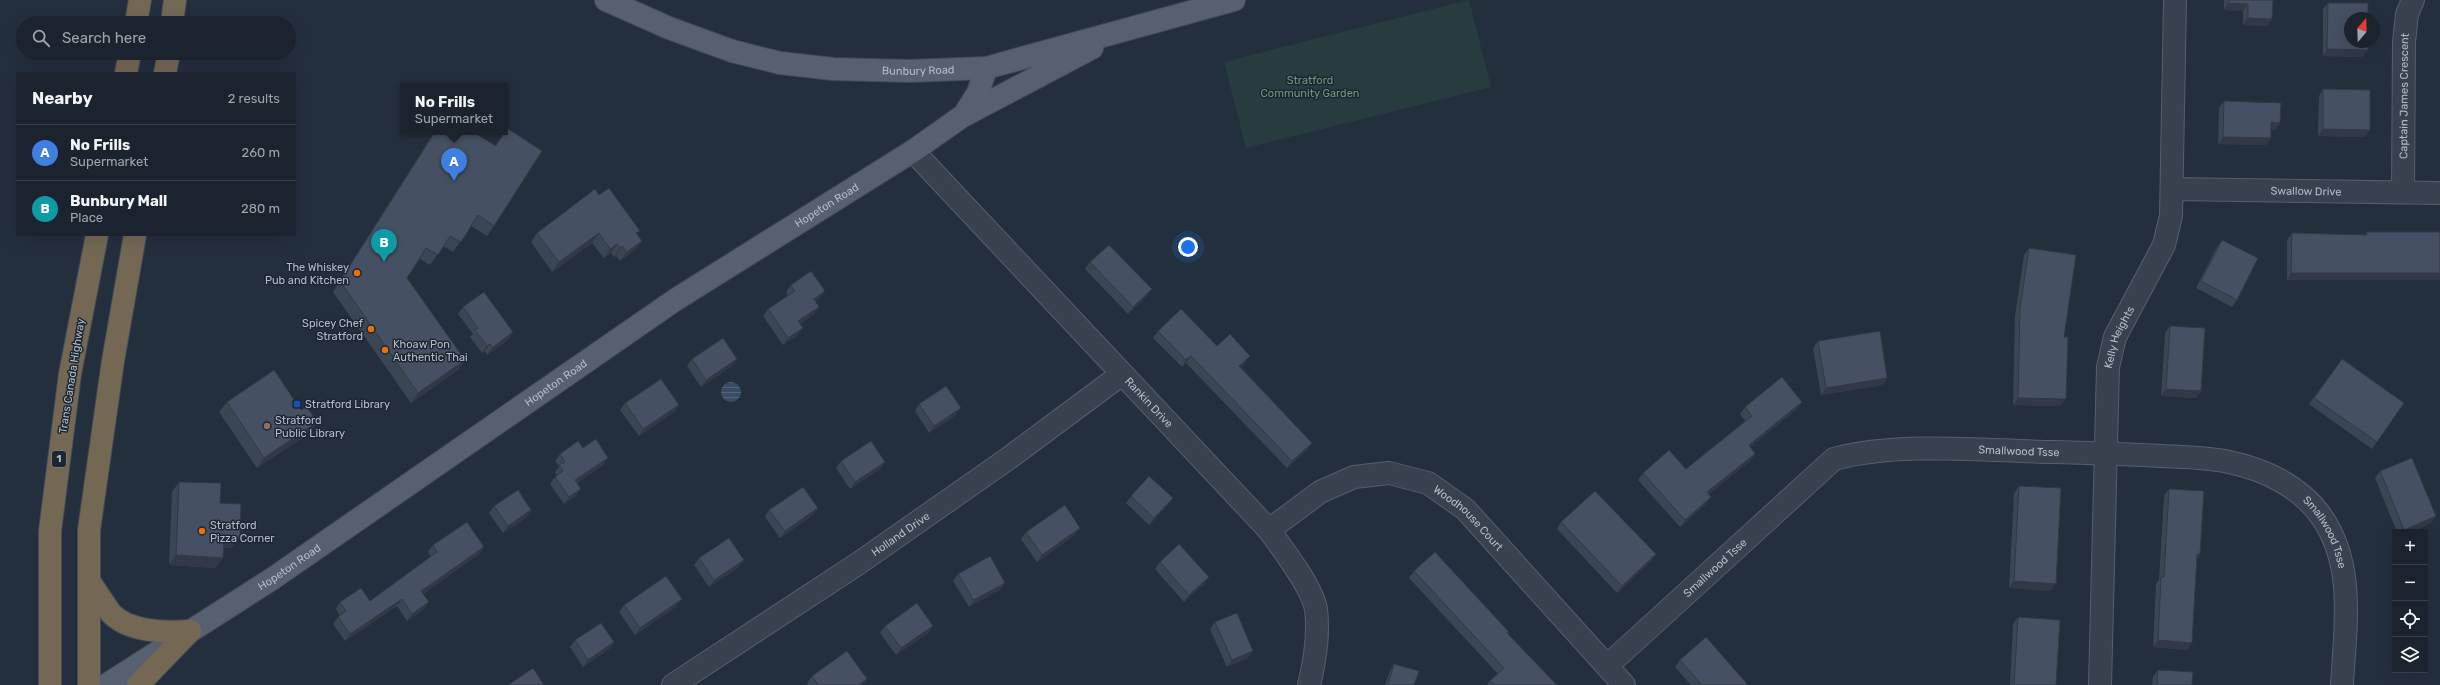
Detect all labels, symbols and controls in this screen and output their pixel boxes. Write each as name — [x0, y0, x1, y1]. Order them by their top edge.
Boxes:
north arrow — [2344, 12, 2380, 48]
search box — [16, 16, 296, 60]
icon: search — [30, 27, 52, 49]
text: Search here — [62, 29, 146, 47]
street label: Captain James Crescent — [2397, 32, 2411, 159]
street label: Bunbury Road — [882, 63, 955, 77]
park label: Stratford Community Garden — [1261, 74, 1359, 100]
popup — [400, 83, 508, 135]
text: Nearby — [32, 88, 93, 108]
text: 2 results — [228, 91, 280, 106]
text: No Frills — [415, 93, 475, 111]
text: Supermarket — [415, 111, 493, 126]
text: No Frills — [70, 136, 130, 154]
text: A — [40, 145, 50, 160]
text: 260 m — [242, 145, 280, 160]
pin: A — [441, 148, 467, 181]
text: Supermarket — [70, 154, 148, 169]
street label: Hopeton Road — [792, 180, 861, 230]
street label: Swallow Drive — [2270, 184, 2342, 198]
text: Bunbury Mall — [70, 192, 167, 210]
text: B — [40, 201, 50, 216]
text: 280 m — [241, 201, 280, 216]
text: Place — [70, 210, 103, 225]
pin: B — [371, 229, 397, 262]
your location — [1178, 237, 1198, 257]
place label: The Whiskey Pub and Kitchen — [265, 261, 349, 287]
marker: The Whiskey Pub and Kitchen — [352, 268, 362, 278]
street label: Kelly Heights — [2101, 303, 2137, 370]
street label: Trans Canada Highway — [56, 317, 88, 435]
place label: Spicey Chef Stratford — [302, 317, 364, 343]
marker: Spicey Chef Stratford — [366, 324, 376, 334]
place label: Khoaw Pon Authentic Thai — [393, 338, 468, 364]
marker: Khoaw Pon Authentic Thai — [380, 345, 390, 355]
street label: Hopeton Road — [522, 356, 589, 409]
street label: Rankin Drive — [1122, 375, 1176, 430]
place label: Stratford Library — [305, 398, 390, 411]
marker: Stratford Library — [292, 399, 302, 409]
place label: Stratford Public Library — [275, 414, 345, 440]
marker: Stratford Public Library — [262, 421, 272, 431]
street label: Smallwood Tsse — [1978, 443, 2060, 459]
road number: 1 — [52, 451, 66, 467]
street label: Woodhouse Court — [1431, 483, 1506, 554]
street label: Smallwood Tsse — [2300, 493, 2349, 570]
street label: Holland Drive — [869, 509, 932, 559]
place label: Stratford Pizza Corner — [210, 519, 275, 545]
marker: Stratford Pizza Corner — [197, 526, 207, 536]
map controls — [2392, 529, 2428, 673]
button: + — [2392, 529, 2428, 565]
street label: Smallwood Tsse — [1681, 535, 1749, 600]
street label: Hopeton Road — [255, 541, 323, 593]
button: − — [2392, 565, 2428, 601]
button: locate — [2392, 601, 2428, 637]
button: layers — [2392, 637, 2428, 673]

